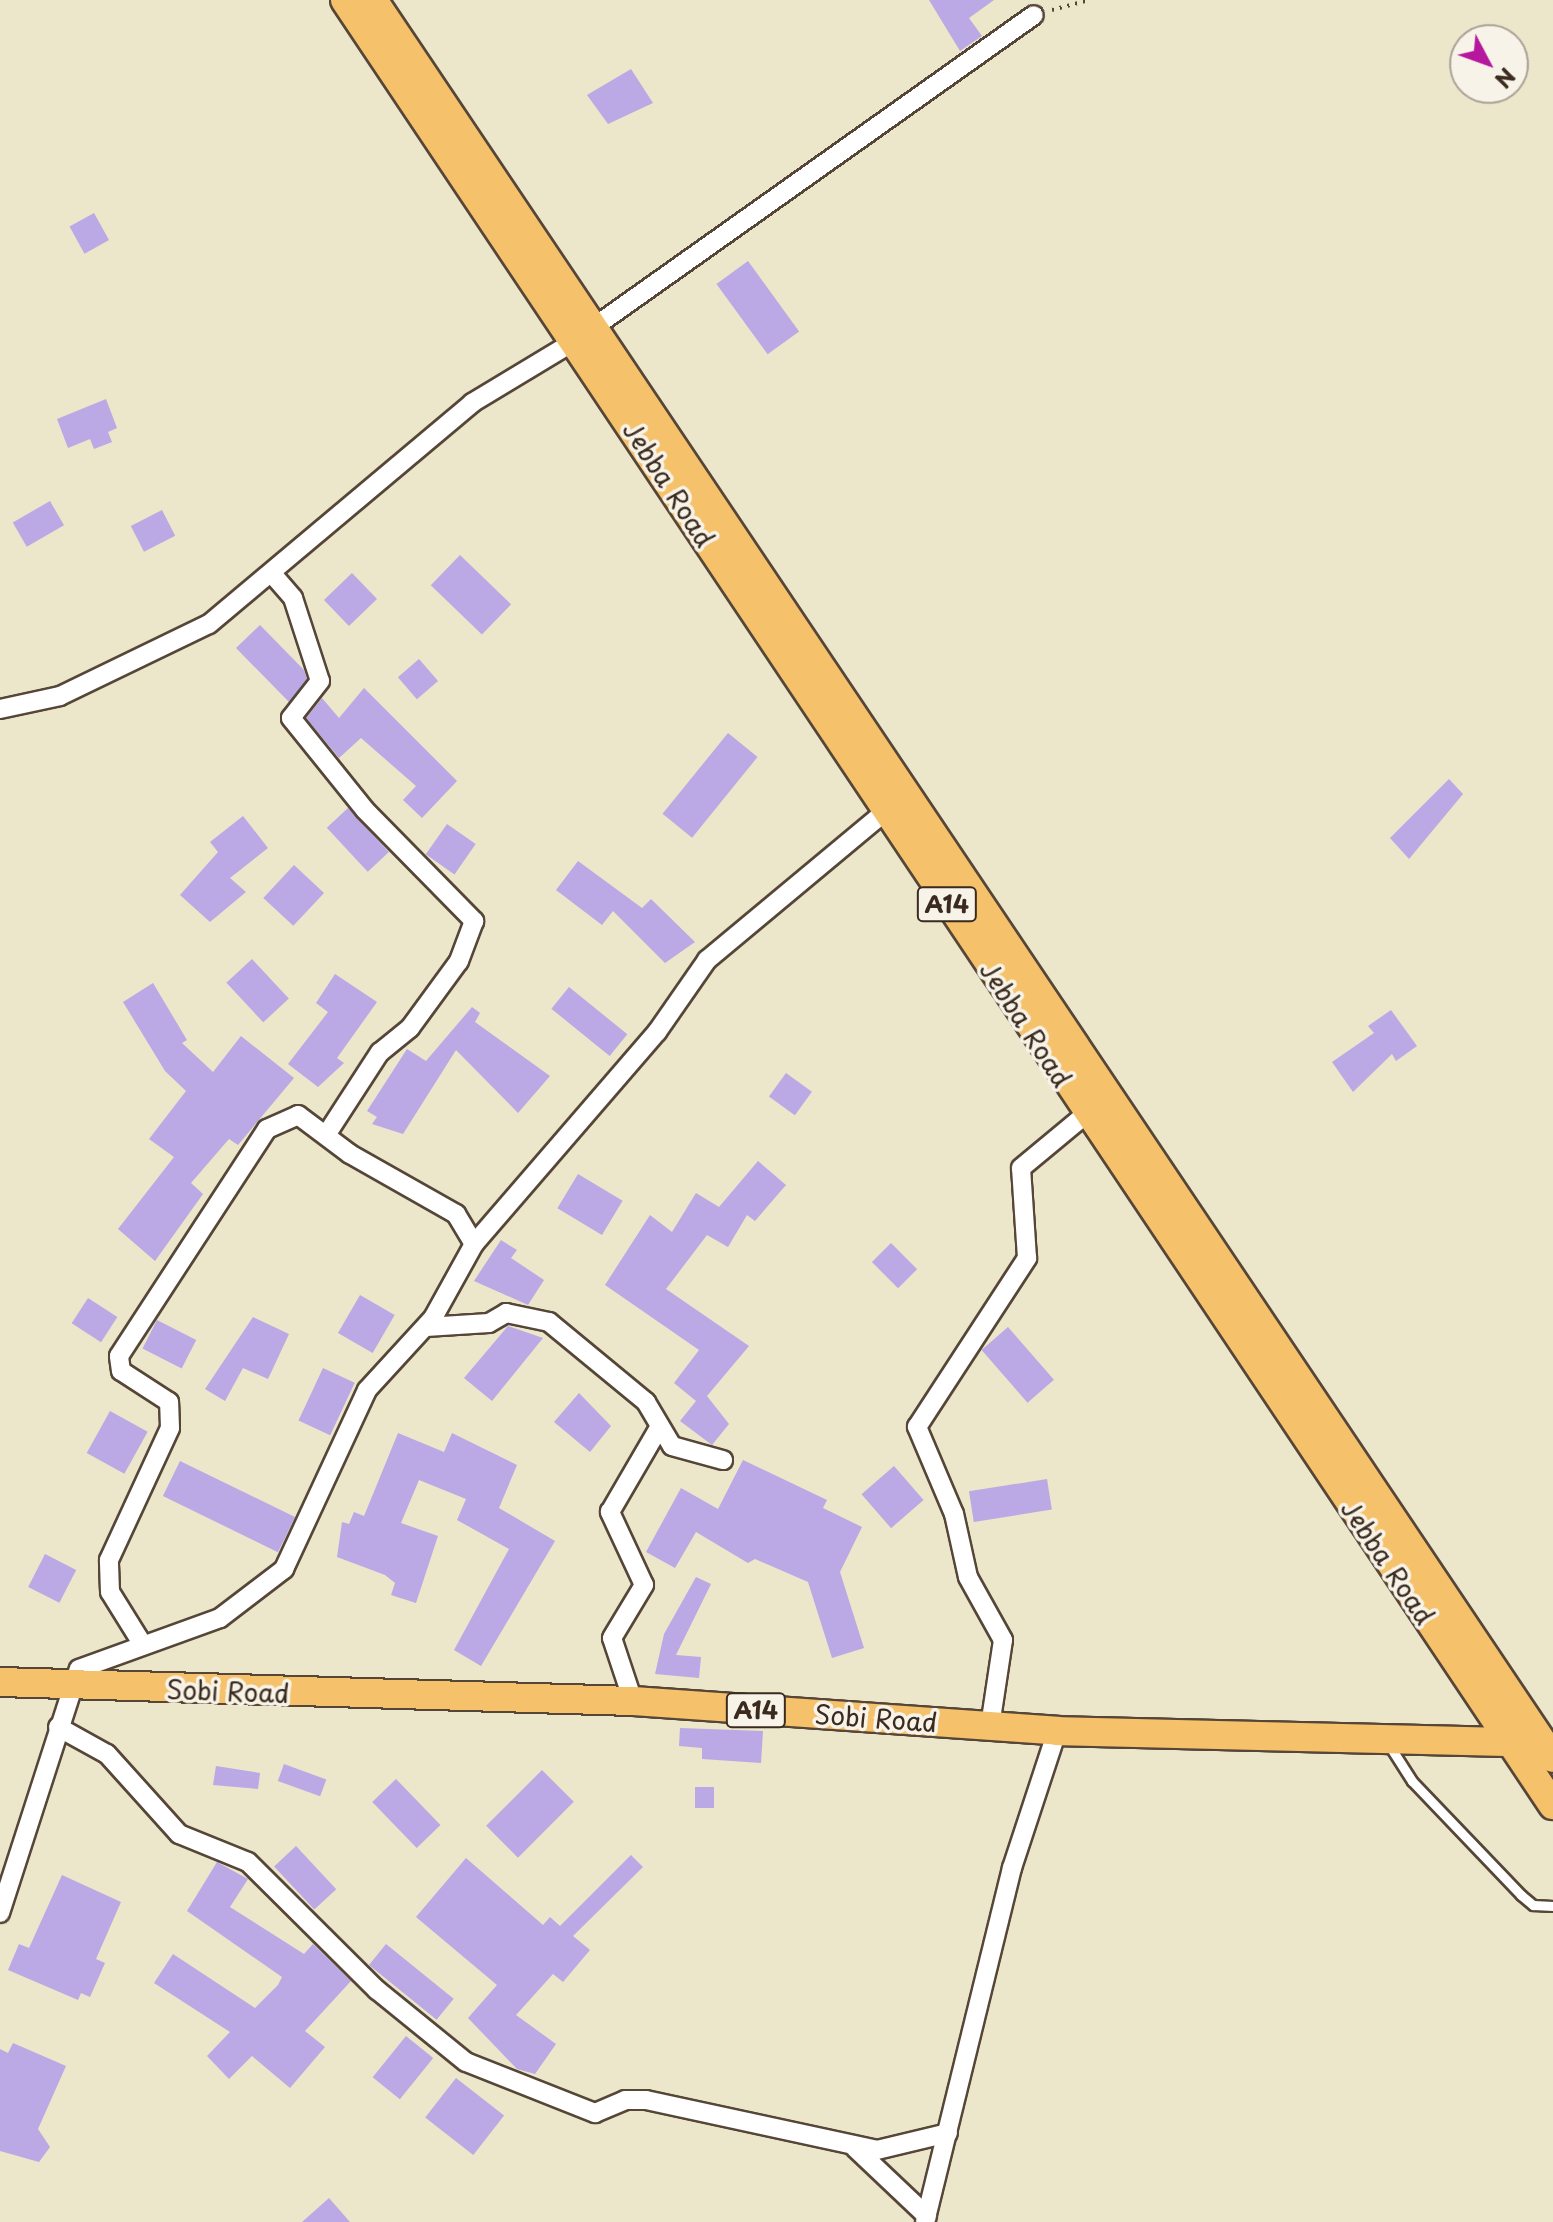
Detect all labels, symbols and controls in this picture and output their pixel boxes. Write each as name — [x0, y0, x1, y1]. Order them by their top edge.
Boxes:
north arrow — [1449, 24, 1529, 104]
text: N — [1488, 61, 1524, 96]
street label: Jebba Road — [617, 415, 721, 553]
road number: A14 — [915, 884, 979, 924]
street label: Jebba Road — [974, 955, 1078, 1093]
street label: Jebba Road — [1335, 1493, 1441, 1631]
street label: Sobi Road — [165, 1673, 291, 1709]
road number: A14 — [724, 1690, 788, 1730]
street label: Sobi Road — [813, 1698, 939, 1738]

